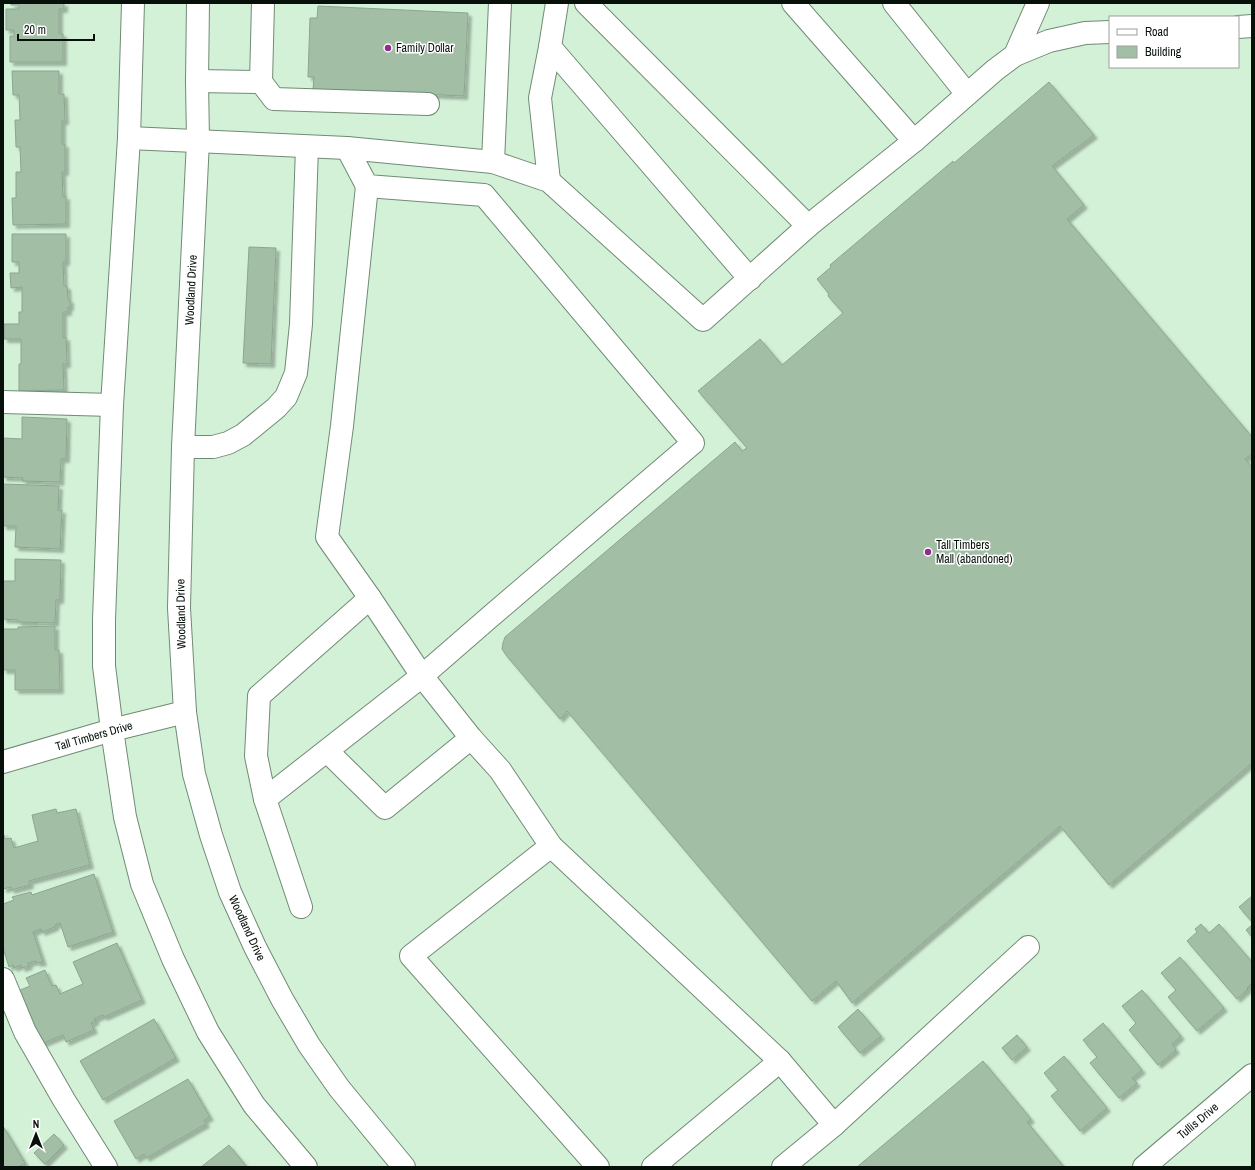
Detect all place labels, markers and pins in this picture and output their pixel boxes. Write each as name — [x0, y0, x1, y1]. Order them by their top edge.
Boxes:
place label: Family Dollar — [396, 40, 454, 56]
marker: Family Dollar — [383, 43, 393, 53]
place label: Tall Timbers Mall (abandoned) — [936, 537, 1013, 567]
marker: Tall Timbers Mall (abandoned) — [923, 547, 933, 557]

